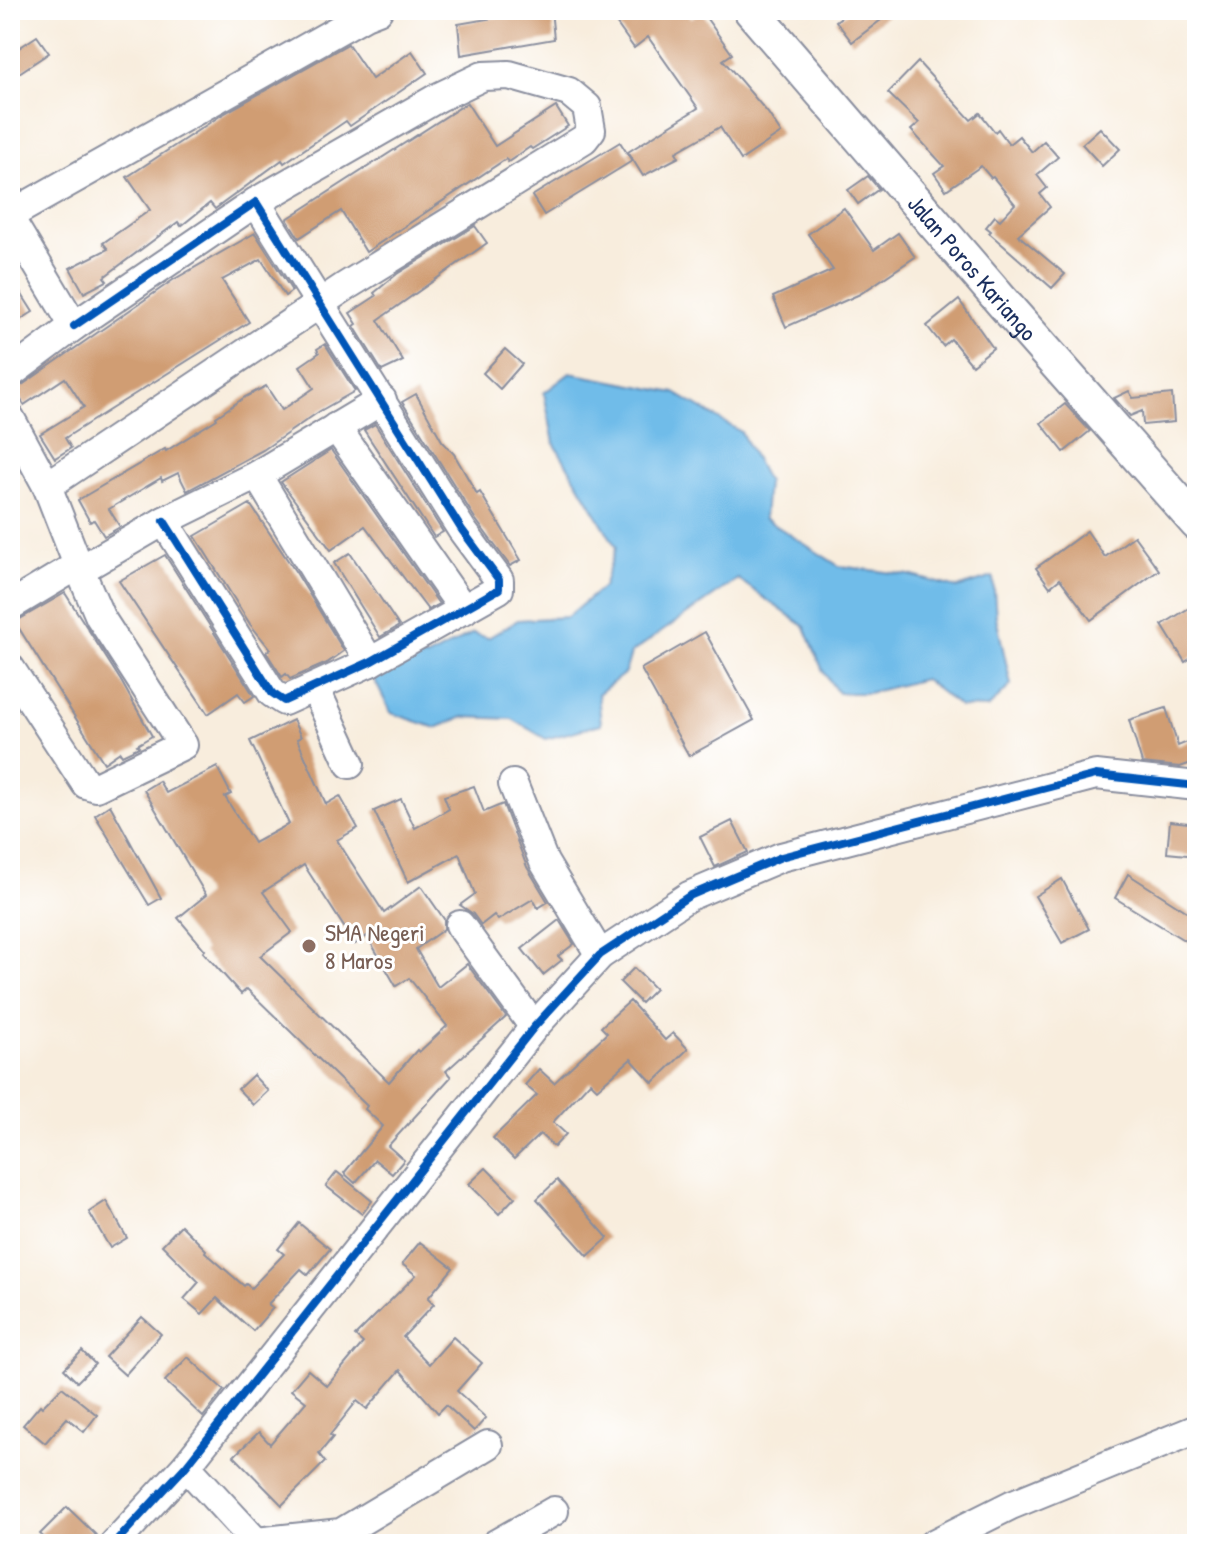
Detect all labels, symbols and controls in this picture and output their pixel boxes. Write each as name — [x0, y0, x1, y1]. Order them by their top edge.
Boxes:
street label: Jalan Poros Kariango — [901, 188, 1045, 347]
place label: SMA Negeri 8 Maros — [325, 916, 425, 976]
marker: SMA Negeri 8 Maros — [300, 937, 318, 955]

